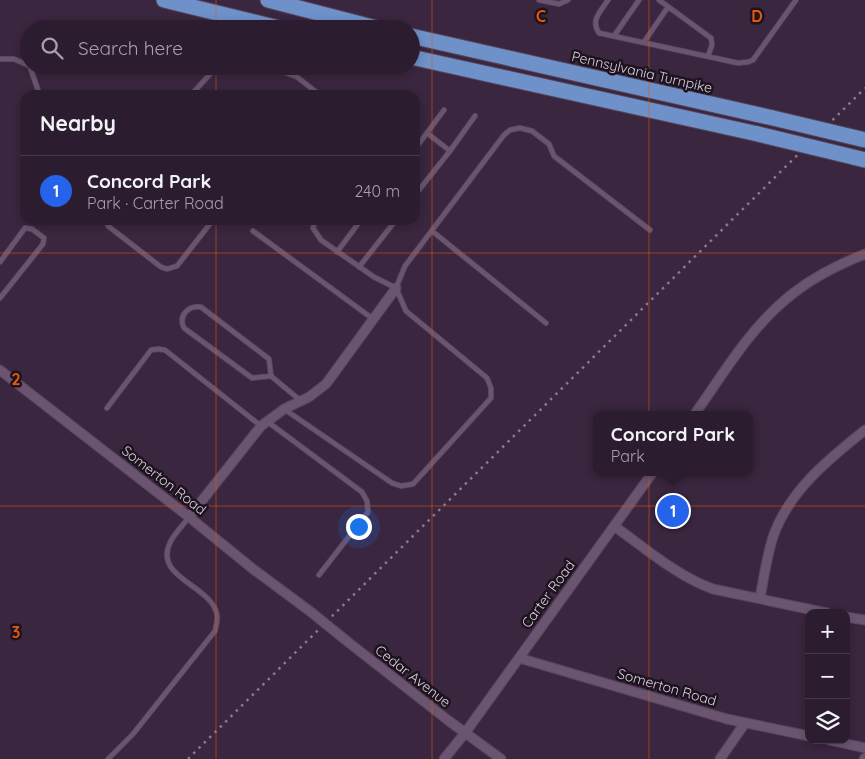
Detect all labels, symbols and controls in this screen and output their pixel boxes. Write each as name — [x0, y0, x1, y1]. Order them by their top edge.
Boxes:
text: C — [536, 6, 546, 26]
text: D — [751, 6, 763, 26]
search box — [20, 20, 420, 75]
icon: search — [38, 34, 66, 62]
text: Search here — [78, 36, 183, 60]
street label: Pennsylvania Turnpike — [570, 47, 714, 97]
text: Nearby — [40, 110, 116, 136]
text: Concord Park — [87, 169, 211, 193]
text: 1 — [53, 181, 59, 201]
text: 240 m — [354, 181, 400, 201]
text: Park · Carter Road — [87, 193, 224, 213]
text: 2 — [11, 369, 21, 389]
popup — [593, 411, 753, 476]
text: Concord Park — [611, 422, 735, 446]
street label: Somerton Road — [118, 441, 210, 519]
text: Park — [611, 446, 645, 466]
pin: 1 — [657, 492, 689, 530]
your location — [346, 514, 372, 540]
street label: Carter Road — [517, 557, 579, 631]
map controls — [805, 609, 850, 744]
button: + — [805, 609, 850, 654]
text: 3 — [12, 622, 20, 642]
street label: Cedar Avenue — [372, 641, 455, 711]
button: − — [805, 654, 850, 699]
street label: Somerton Road — [615, 664, 719, 710]
button: layers — [805, 699, 850, 744]

